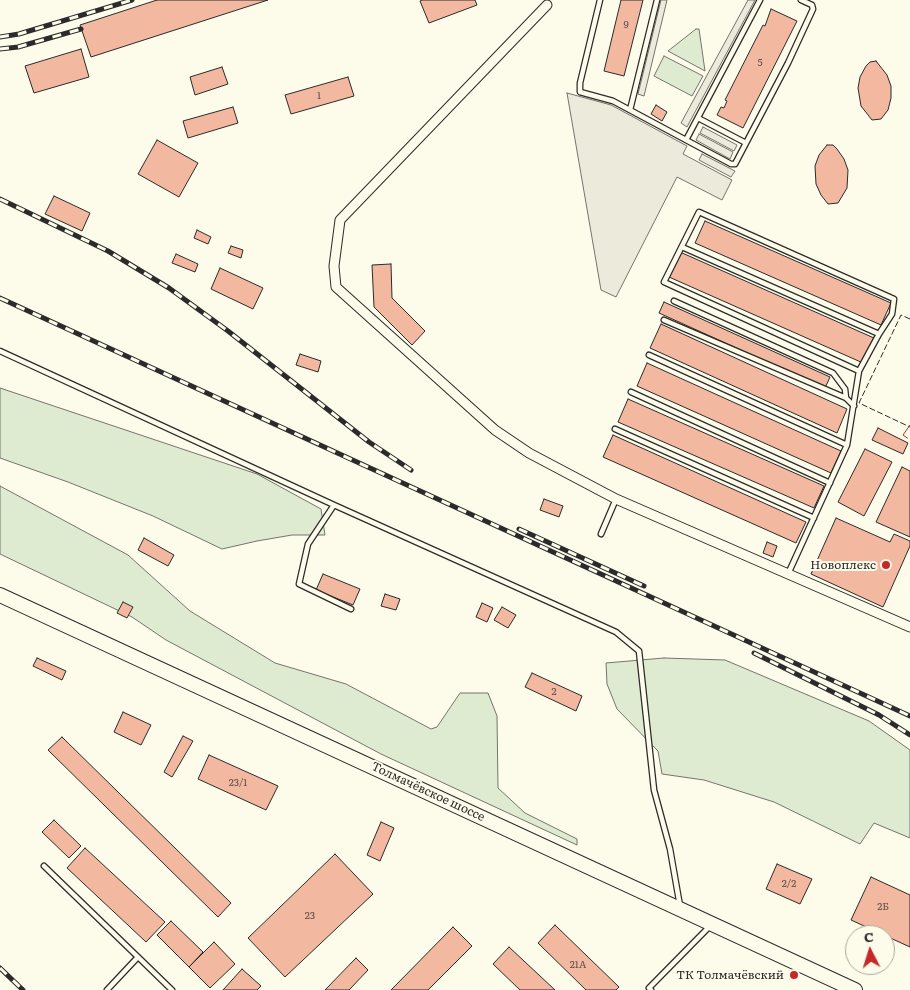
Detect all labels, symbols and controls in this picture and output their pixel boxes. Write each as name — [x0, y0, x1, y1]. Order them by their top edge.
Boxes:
house number: 9 — [623, 19, 629, 31]
house number: 5 — [757, 57, 763, 69]
house number: 1 — [317, 90, 321, 102]
place label: Новоплекс — [810, 558, 876, 572]
marker: Новоплекс — [880, 559, 892, 571]
house number: 2 — [551, 686, 557, 698]
street label: Толмачёвское шоссе — [369, 759, 487, 825]
house number: 23/1 — [229, 777, 247, 789]
house number: 2/2 — [782, 878, 796, 890]
house number: 2Б — [877, 901, 889, 913]
house number: 23 — [305, 910, 315, 922]
north arrow — [845, 925, 895, 975]
text: С — [863, 926, 875, 946]
house number: 21А — [570, 959, 586, 971]
place label: ТК Толмачёвский — [676, 968, 784, 982]
marker: ТК Толмачёвский — [788, 969, 800, 981]

